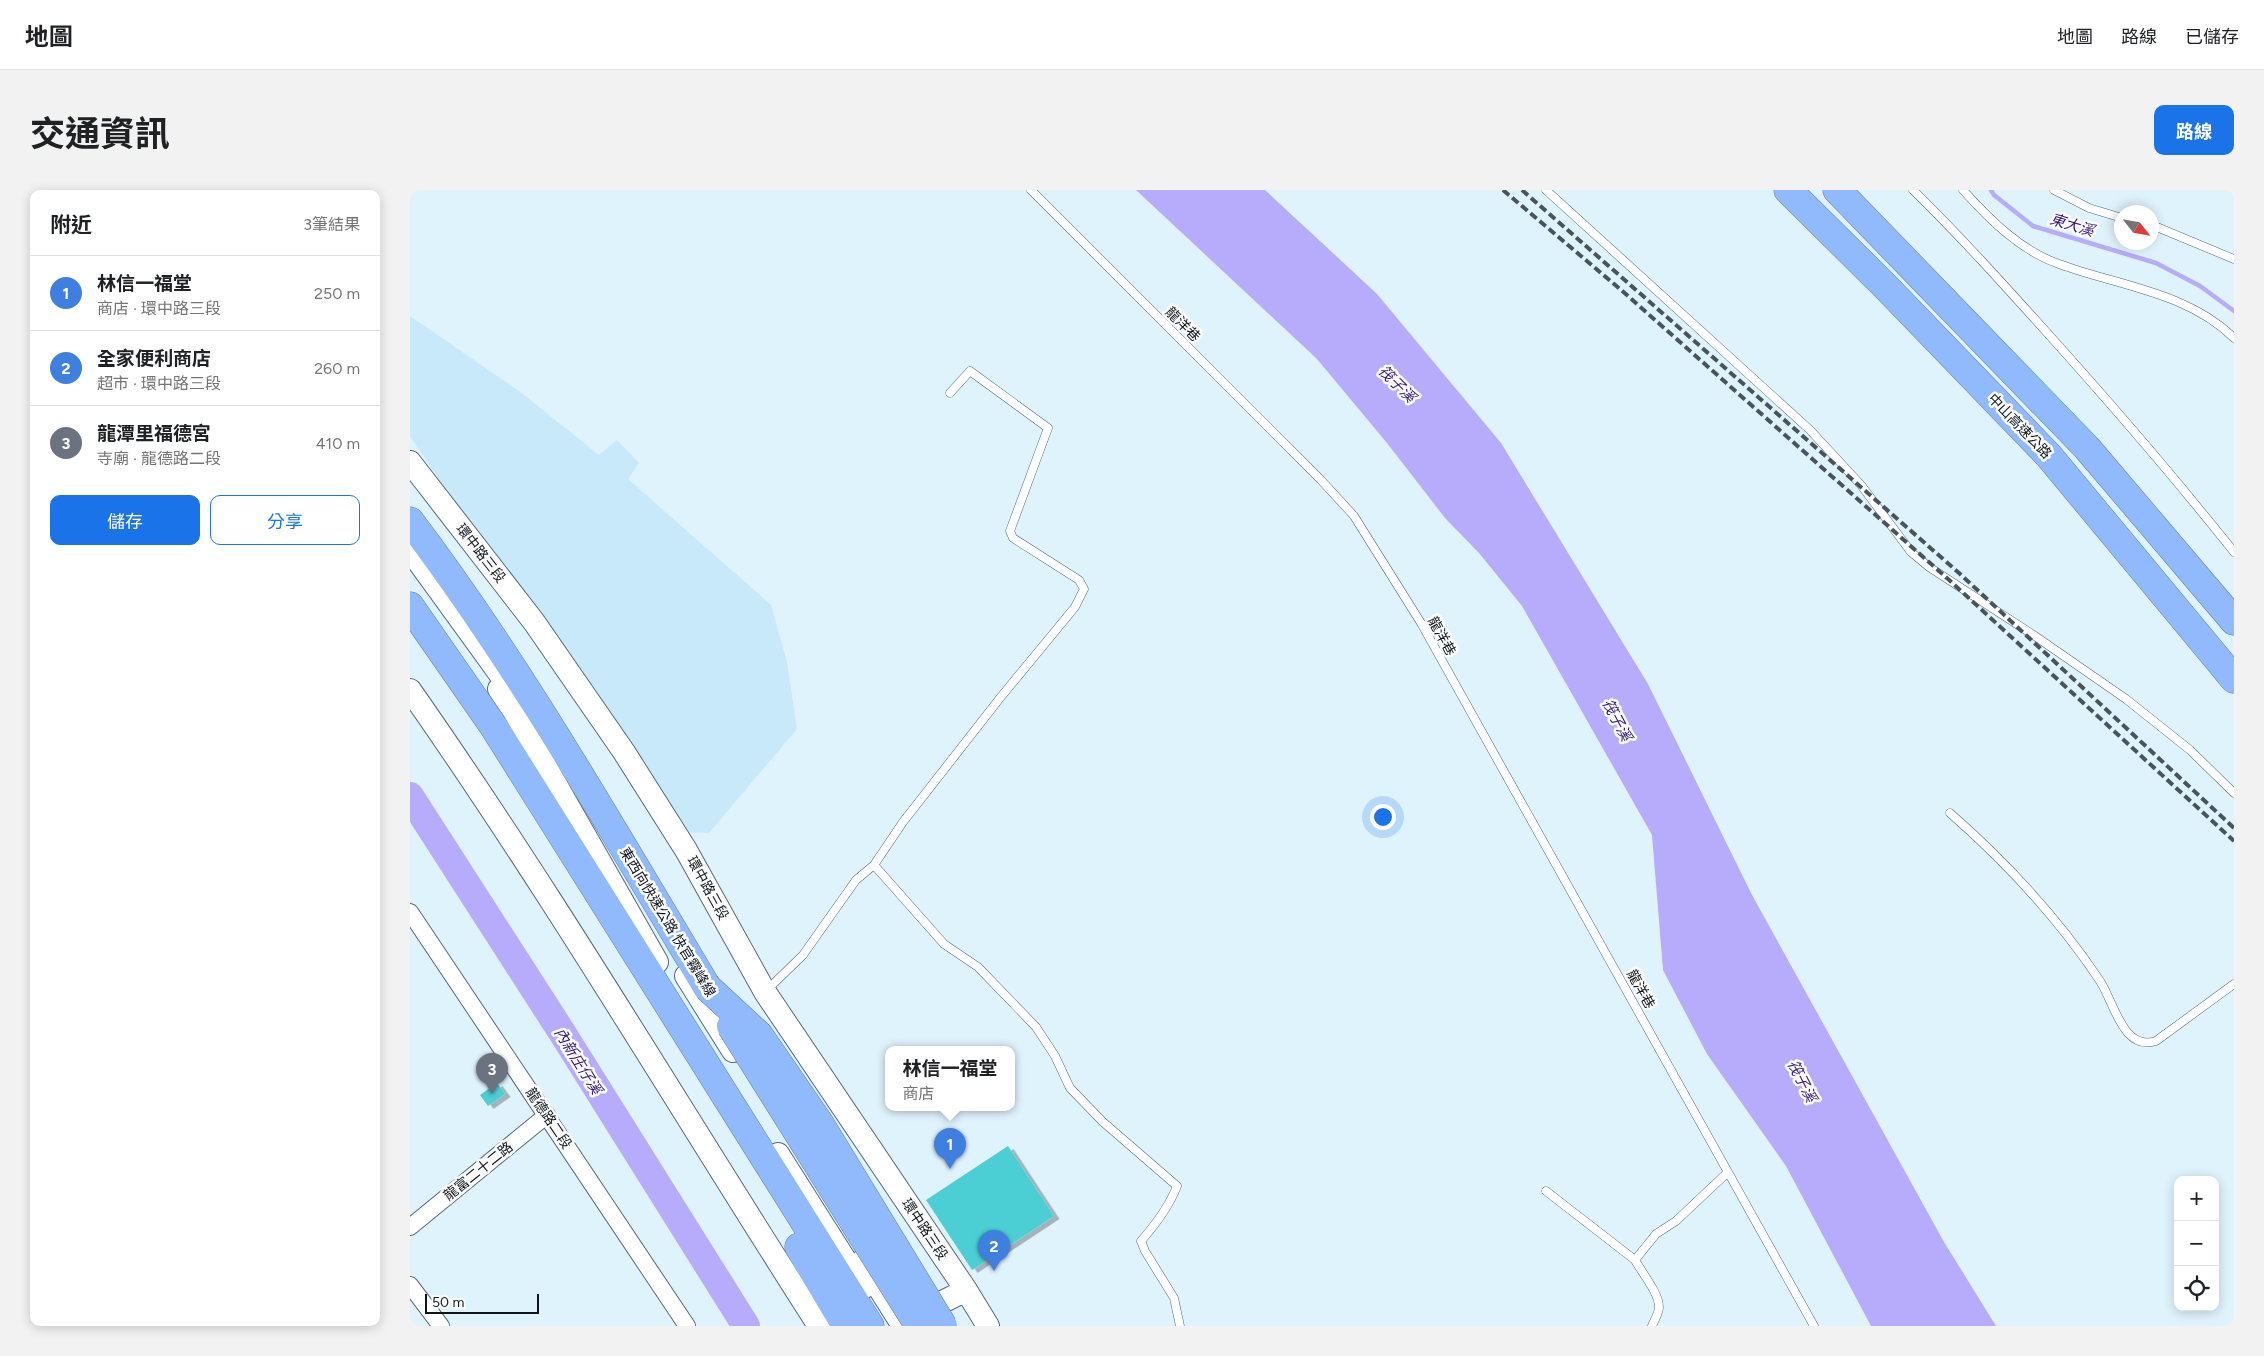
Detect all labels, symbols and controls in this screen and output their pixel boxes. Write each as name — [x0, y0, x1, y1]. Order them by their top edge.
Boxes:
text: 地圖 — [25, 22, 73, 51]
text: 地圖 — [2057, 26, 2093, 48]
text: 路線 — [2121, 26, 2157, 48]
text: 已儲存 — [2185, 26, 2239, 48]
button: 路線 — [2154, 105, 2234, 155]
text: 交通資訊 — [30, 113, 170, 155]
north arrow — [2114, 205, 2159, 250]
water label: 東大溪 — [2048, 210, 2098, 241]
text: 附近 — [50, 212, 92, 237]
text: 3筆結果 — [303, 215, 360, 234]
text: 林信一福堂 — [97, 272, 192, 295]
text: 1 — [63, 284, 69, 303]
text: 250 m — [314, 284, 360, 303]
text: 商店 · 環中路三段 — [97, 299, 221, 318]
street label: 龍洋巷 — [1162, 303, 1204, 345]
text: 全家便利商店 — [97, 347, 211, 370]
text: 2 — [61, 359, 71, 378]
text: 260 m — [314, 359, 360, 378]
water label: 筏子溪 — [1375, 362, 1421, 408]
text: 超市 · 環中路三段 — [97, 374, 221, 393]
street label: 中山高速公路 — [1984, 390, 2055, 462]
text: 龍潭里福德宮 — [97, 422, 211, 445]
text: 3 — [62, 434, 70, 453]
text: 410 m — [316, 434, 360, 453]
text: 寺廟 · 龍德路二段 — [97, 449, 221, 468]
button: 儲存 — [50, 495, 200, 545]
button: 分享 — [210, 495, 360, 545]
street label: 環中路三段 — [452, 520, 509, 586]
street label: 龍洋巷 — [1424, 614, 1459, 659]
water label: 筏子溪 — [1598, 696, 1636, 746]
your location — [1370, 804, 1396, 830]
street label: 東西向快速公路 快官霧峰線 — [616, 844, 719, 1000]
street label: 環中路三段 — [683, 854, 732, 923]
street label: 龍洋巷 — [1623, 967, 1658, 1012]
water label: 內新庄仔溪 — [550, 1024, 607, 1099]
popup — [885, 1046, 1015, 1111]
pin: 3 — [476, 1053, 508, 1094]
text: 林信一福堂 — [902, 1057, 998, 1080]
water label: 筏子溪 — [1784, 1057, 1821, 1107]
text: 商店 — [902, 1084, 935, 1103]
street label: 龍德路二段 — [522, 1085, 575, 1152]
pin: 1 — [934, 1128, 966, 1169]
street label: 龍富二十二路 — [440, 1138, 516, 1204]
map controls — [2174, 1176, 2219, 1311]
button: + — [2174, 1176, 2219, 1221]
street label: 環中路三段 — [898, 1196, 951, 1263]
button: − — [2174, 1221, 2219, 1266]
pin: 2 — [978, 1230, 1010, 1271]
button: locate — [2174, 1266, 2219, 1311]
scale bar — [425, 1291, 539, 1314]
text: 50 m — [432, 1294, 464, 1311]

